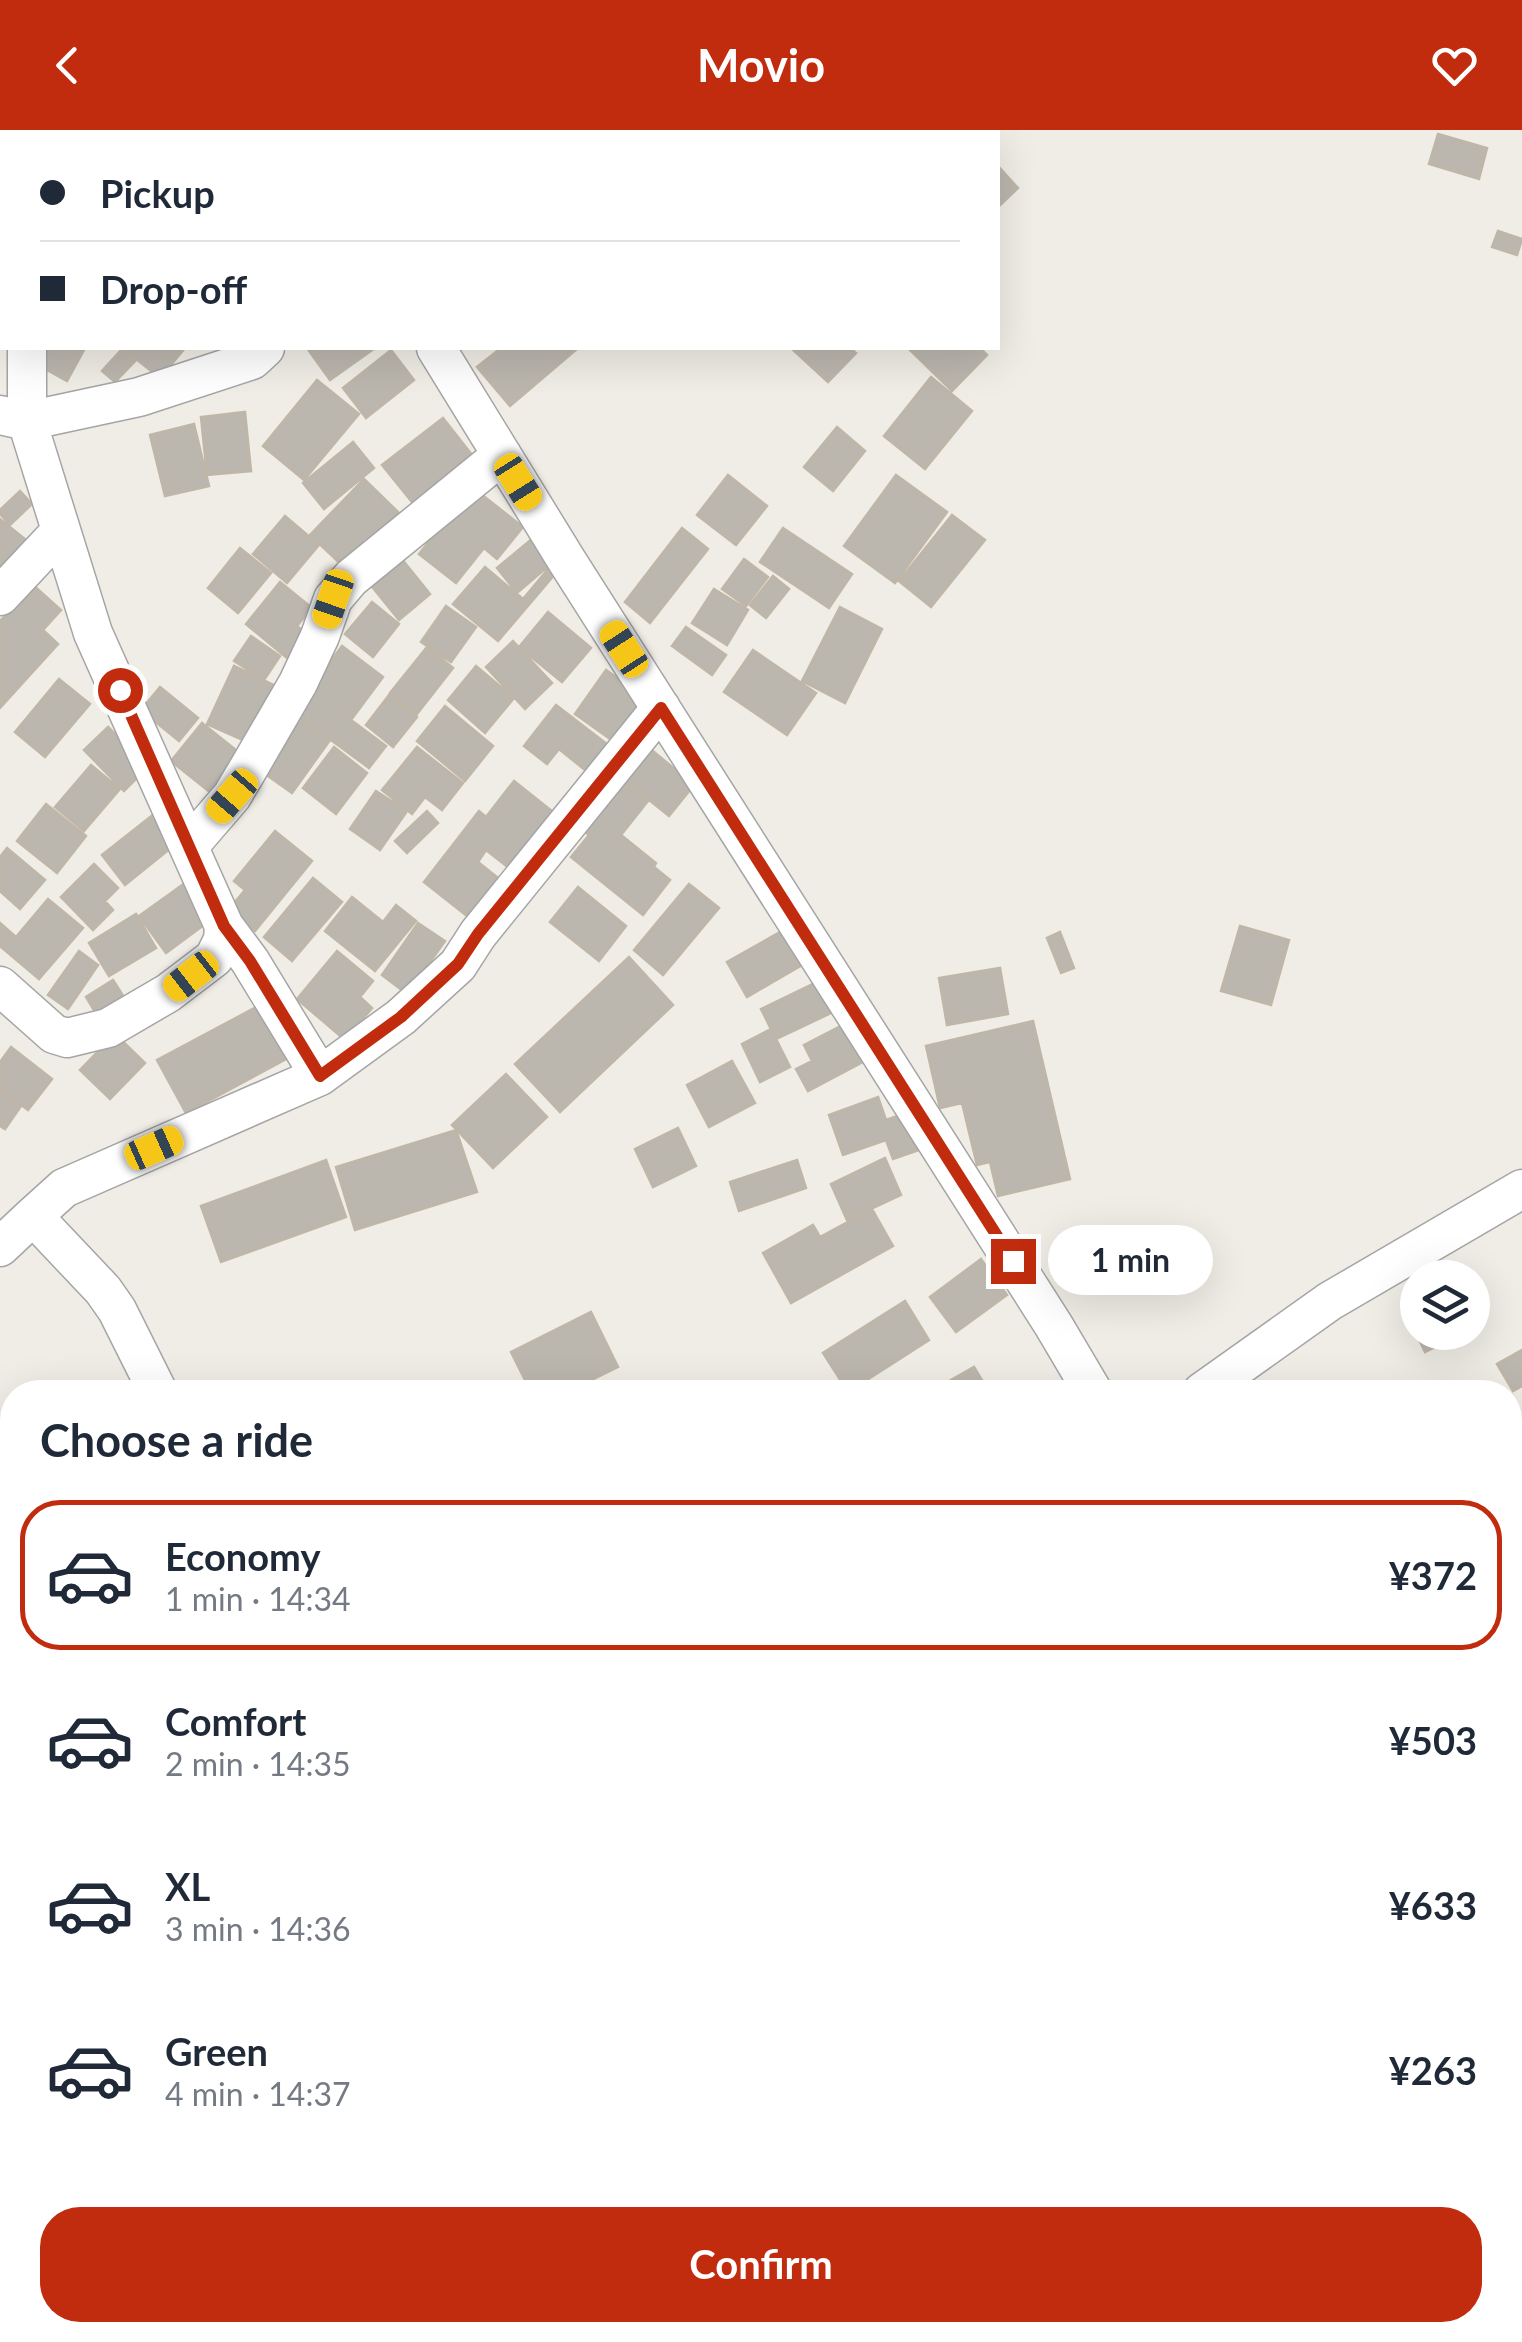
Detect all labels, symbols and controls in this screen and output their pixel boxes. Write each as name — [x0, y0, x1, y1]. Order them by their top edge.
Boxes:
icon: back — [40, 38, 95, 93]
text: Movio — [697, 38, 825, 92]
icon: heart — [1427, 38, 1482, 93]
text: Pickup — [100, 170, 215, 216]
text: Drop-off — [100, 266, 247, 312]
car — [489, 449, 547, 515]
car — [309, 566, 357, 632]
car — [595, 616, 653, 682]
route start — [98, 668, 143, 713]
car — [201, 764, 263, 828]
car — [158, 946, 224, 1006]
car — [120, 1122, 188, 1174]
callout: 1 min — [1048, 1226, 1213, 1296]
route end — [991, 1239, 1036, 1284]
text: 1 min — [1091, 1240, 1170, 1279]
map controls — [1400, 1260, 1490, 1350]
button: layers — [1400, 1260, 1490, 1350]
text: Choose a ride — [40, 1413, 313, 1467]
icon: car — [45, 1530, 135, 1620]
text: Economy — [165, 1533, 320, 1579]
text: ¥372 — [1389, 1552, 1477, 1598]
text: 1 min · 14:34 — [165, 1579, 351, 1618]
icon: car — [45, 1695, 135, 1785]
text: Comfort — [165, 1698, 306, 1744]
text: ¥503 — [1389, 1717, 1477, 1763]
text: 2 min · 14:35 — [165, 1744, 351, 1783]
icon: car — [45, 1860, 135, 1950]
text: XL — [165, 1863, 210, 1909]
text: ¥633 — [1389, 1882, 1477, 1928]
text: 3 min · 14:36 — [165, 1909, 351, 1948]
icon: car — [45, 2025, 135, 2115]
text: Green — [165, 2028, 268, 2074]
text: ¥263 — [1389, 2047, 1477, 2093]
text: 4 min · 14:37 — [165, 2074, 351, 2113]
button: Confirm — [40, 2207, 1482, 2322]

